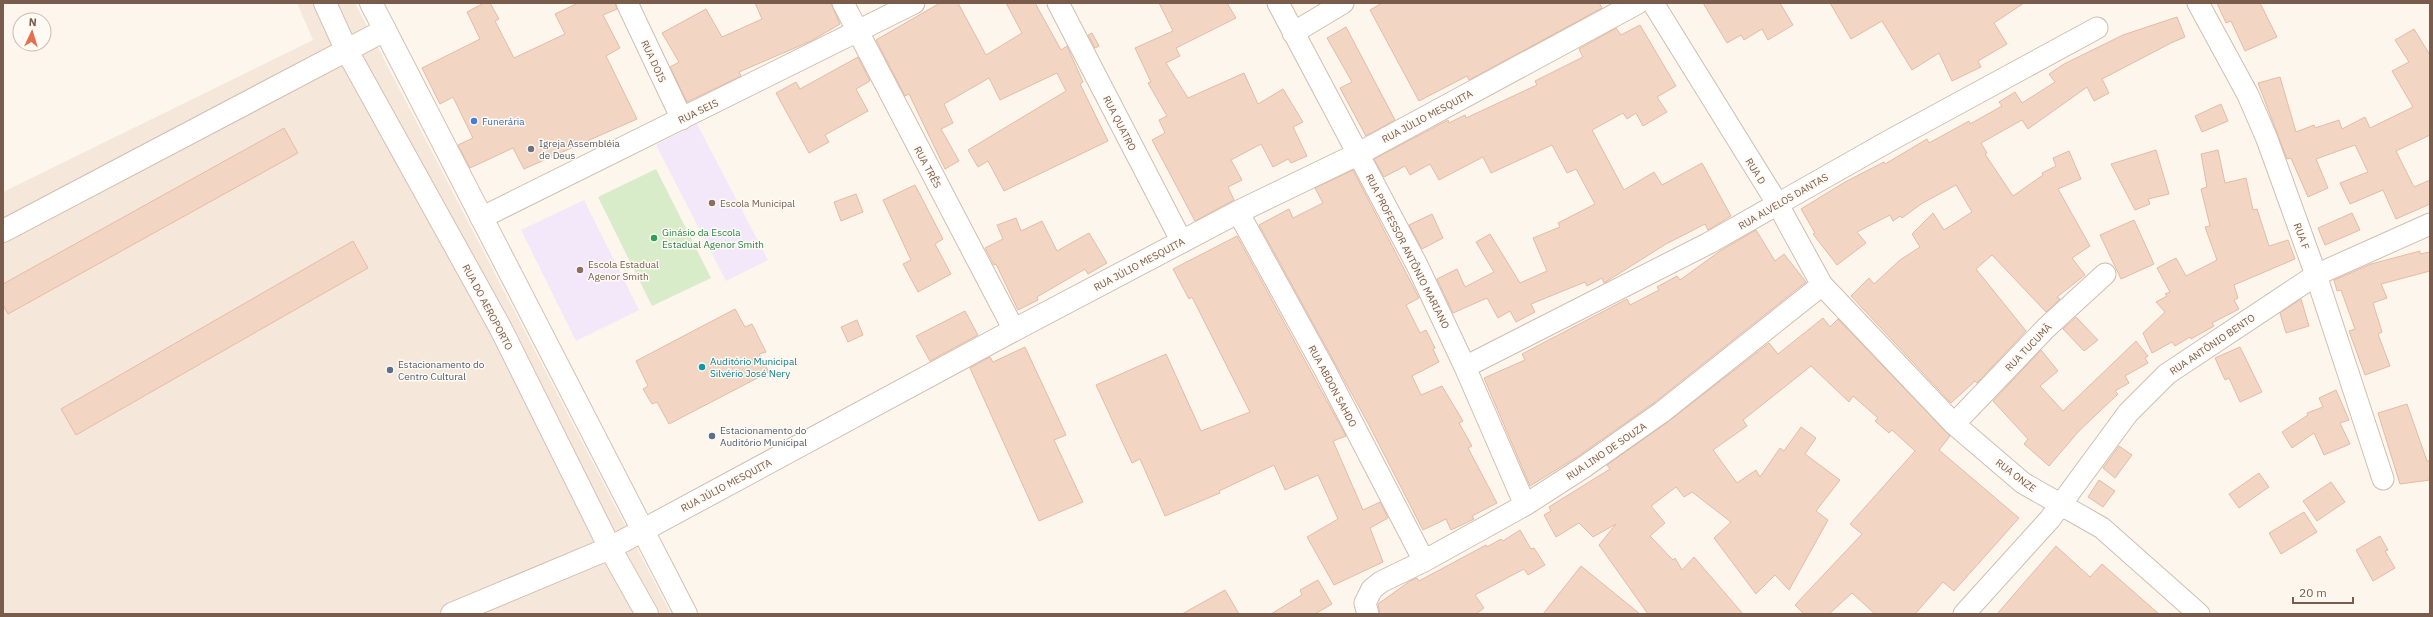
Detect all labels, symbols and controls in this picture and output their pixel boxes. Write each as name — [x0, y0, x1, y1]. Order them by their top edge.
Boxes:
north arrow — [12, 12, 52, 52]
text: N — [28, 15, 37, 29]
street label: RUA DOIS — [638, 38, 669, 85]
street label: RUA JÚLIO MESQUITA — [1380, 87, 1475, 146]
street label: RUA QUATRO — [1100, 93, 1139, 153]
street label: RUA SEIS — [676, 96, 721, 127]
place label: Funerária — [482, 115, 525, 128]
marker: Funerária — [469, 116, 479, 126]
place label: Igreja Assembléia de Deus — [539, 137, 620, 162]
marker: Igreja Assembléia de Deus — [526, 144, 536, 154]
street label: RUA TRÊS — [911, 144, 944, 191]
street label: RUA D — [1743, 156, 1769, 187]
street label: RUA ALVELOS DANTAS — [1736, 170, 1831, 232]
street label: RUA PROFESSOR ANTÔNIO MARIANO — [1363, 172, 1452, 331]
place label: Escola Municipal — [720, 197, 795, 210]
marker: Escola Municipal — [707, 198, 717, 208]
street label: RUA F — [2291, 221, 2312, 252]
place label: Ginásio da Escola Estadual Agenor Smith — [662, 226, 764, 251]
marker: Ginásio da Escola Estadual Agenor Smith — [649, 233, 659, 243]
street label: RUA JÚLIO MESQUITA — [1092, 235, 1187, 294]
place label: Escola Estadual Agenor Smith — [588, 258, 659, 283]
street label: RUA DO AEROPORTO — [459, 262, 516, 352]
marker: Escola Estadual Agenor Smith — [575, 265, 585, 275]
street label: RUA ANTÔNIO BENTO — [2167, 311, 2258, 378]
street label: RUA TUCUMÃ — [2002, 320, 2055, 374]
street label: RUA ABDON SAHDO — [1305, 343, 1360, 429]
place label: Auditório Municipal Silvério José Nery — [710, 355, 797, 380]
place label: Estacionamento do Centro Cultural — [398, 358, 485, 383]
marker: Auditório Municipal Silvério José Nery — [697, 362, 707, 372]
marker: Estacionamento do Centro Cultural — [385, 365, 395, 375]
street label: RUA LINO DE SOUZA — [1564, 419, 1649, 483]
place label: Estacionamento do Auditório Municipal — [720, 424, 807, 449]
marker: Estacionamento do Auditório Municipal — [707, 431, 717, 441]
street label: RUA JÚLIO MESQUITA — [679, 456, 774, 515]
street label: RUA ONZE — [1993, 456, 2039, 495]
scale bar — [2293, 579, 2353, 605]
text: 20 m — [2299, 585, 2327, 600]

